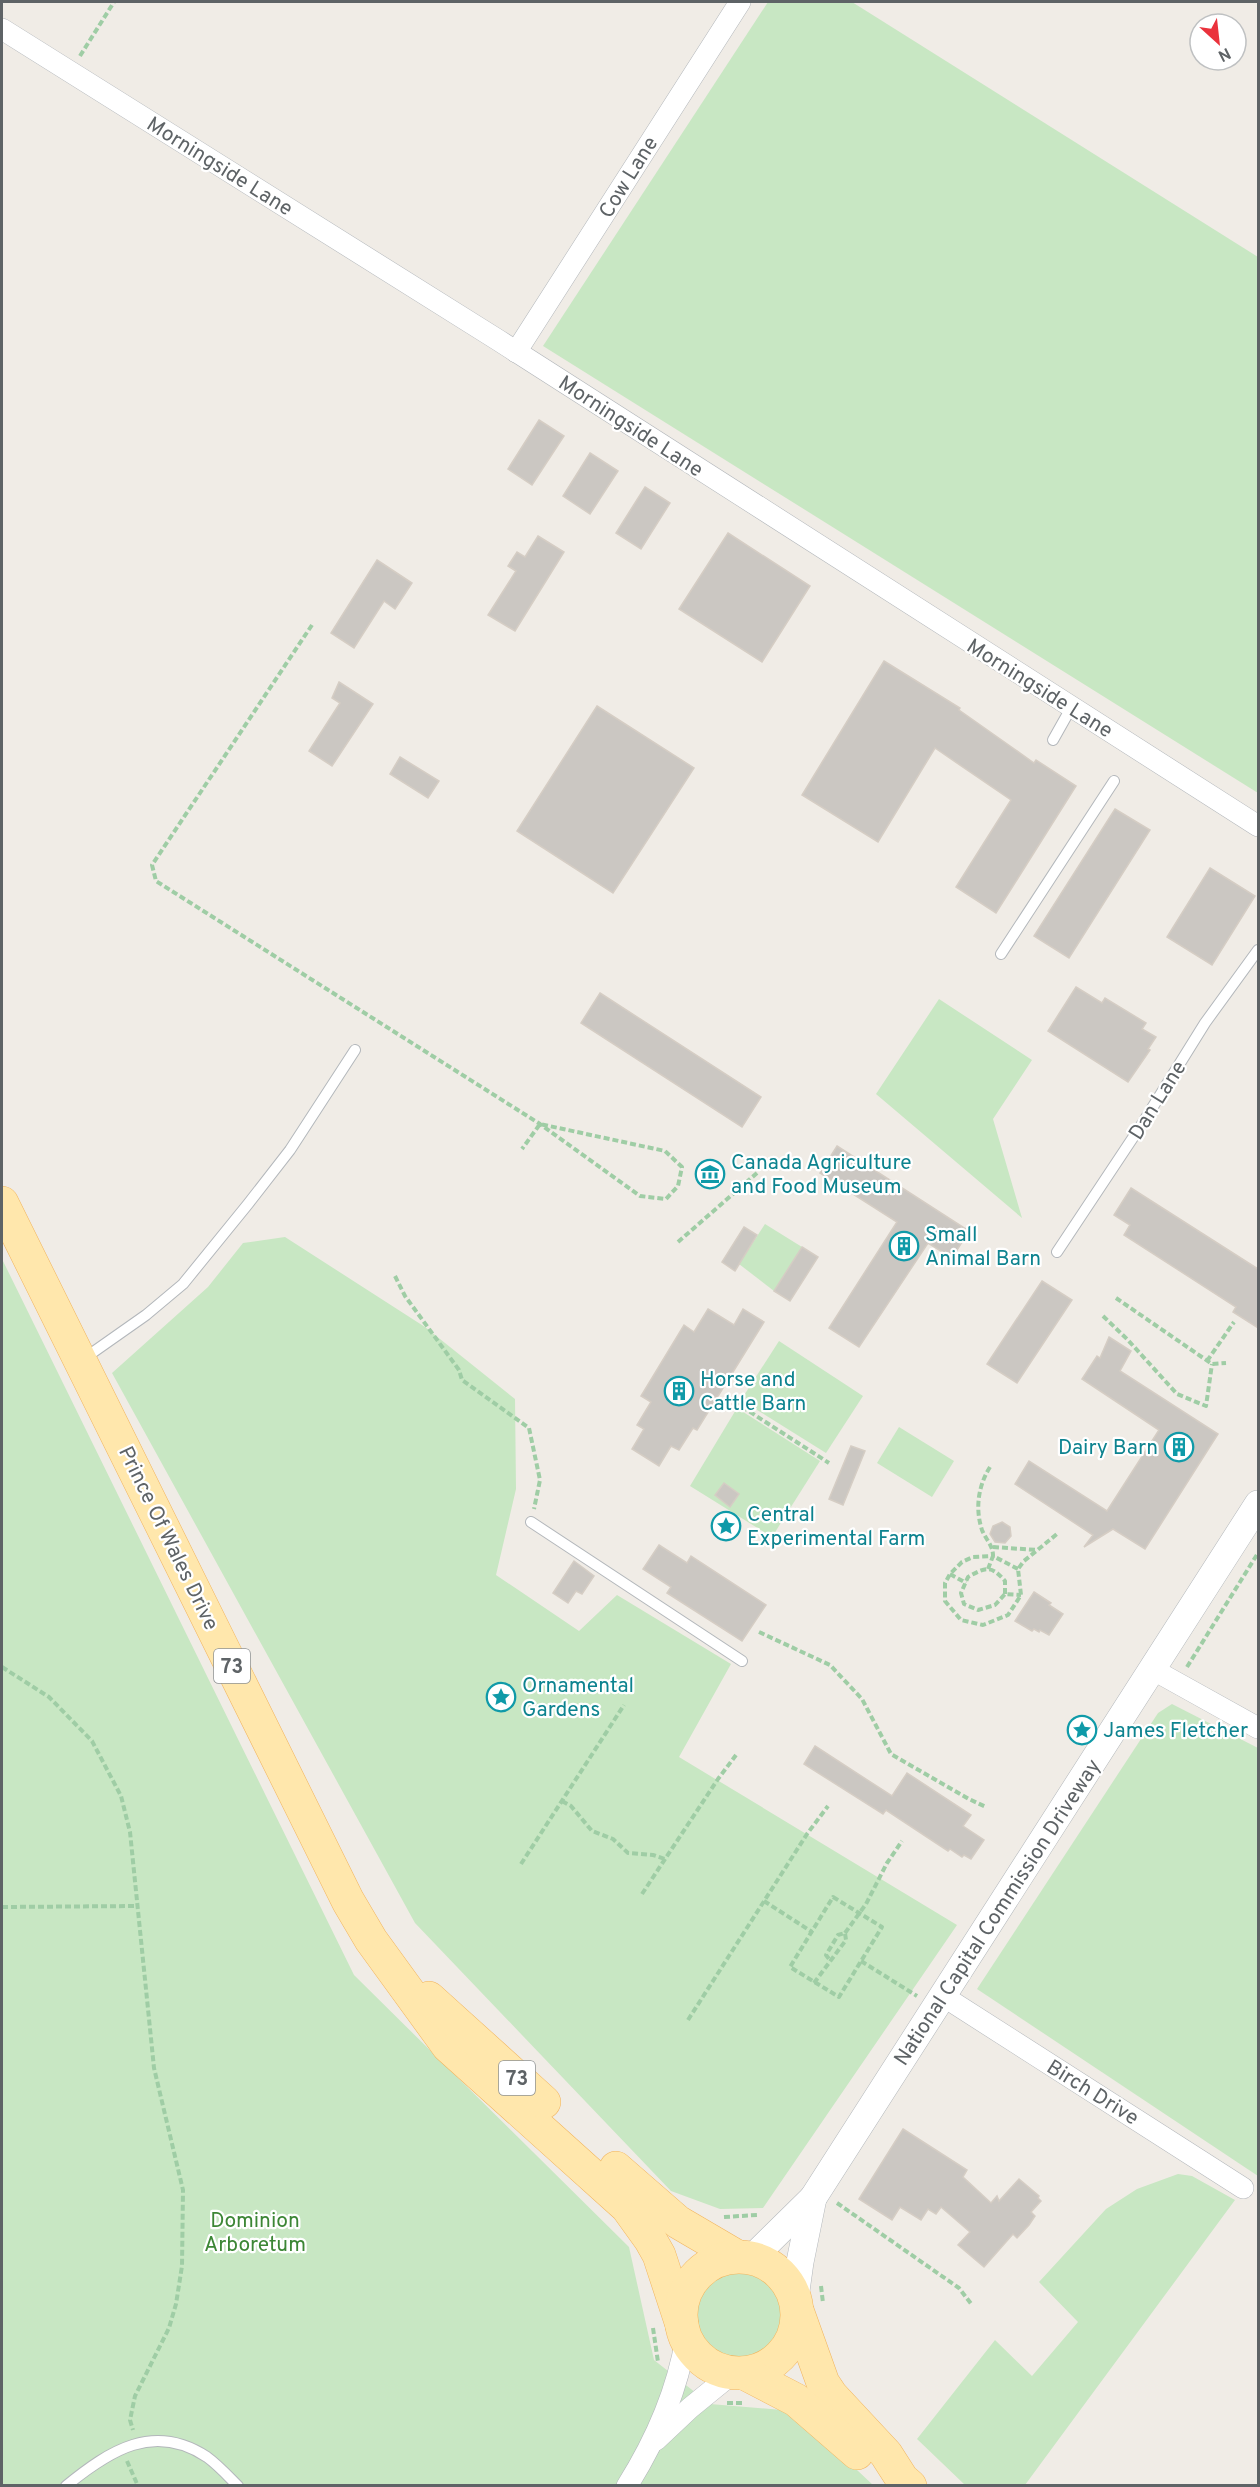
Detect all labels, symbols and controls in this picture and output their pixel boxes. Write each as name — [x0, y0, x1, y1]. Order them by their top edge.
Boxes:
north arrow — [1188, 12, 1248, 72]
text: N — [1214, 42, 1234, 65]
street label: Morningside Lane — [141, 111, 297, 223]
street label: Cow Lane — [594, 132, 665, 224]
street label: Morningside Lane — [553, 370, 708, 484]
street label: Morningside Lane — [961, 633, 1117, 745]
street label: Dan Lane — [1123, 1056, 1193, 1145]
place label: Canada Agriculture and Food Museum — [731, 1150, 912, 1201]
museum icon: Canada Agriculture and Food Museum — [694, 1158, 726, 1190]
place label: Small Animal Barn — [925, 1222, 1041, 1273]
building icon: Small Animal Barn — [888, 1230, 920, 1262]
place label: Horse and Cattle Barn — [700, 1367, 806, 1418]
building icon: Horse and Cattle Barn — [663, 1375, 695, 1407]
building icon: Dairy Barn — [1163, 1431, 1195, 1463]
place label: Dairy Barn — [1058, 1435, 1158, 1462]
street label: Prince Of Wales Drive — [111, 1442, 224, 1635]
place label: Central Experimental Farm — [747, 1502, 925, 1553]
place icon: Central Experimental Farm — [710, 1510, 742, 1542]
road number: 73 — [214, 1649, 250, 1683]
place label: Ornamental Gardens — [522, 1673, 634, 1724]
place icon: Ornamental Gardens — [485, 1681, 517, 1713]
place icon: James Fletcher — [1066, 1714, 1098, 1746]
place label: James Fletcher — [1103, 1718, 1248, 1745]
street label: National Capital Commission Driveway — [889, 1754, 1108, 2071]
street label: Birch Drive — [1041, 2054, 1143, 2132]
road number: 73 — [499, 2061, 535, 2095]
park label: Dominion Arboretum — [204, 2208, 306, 2259]

